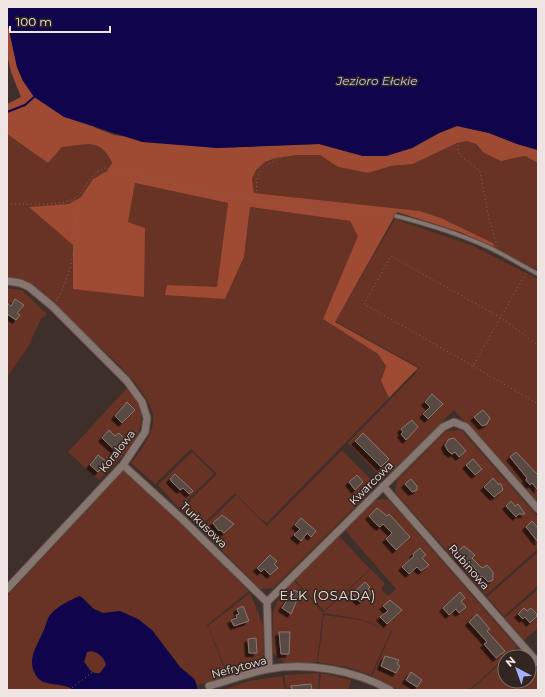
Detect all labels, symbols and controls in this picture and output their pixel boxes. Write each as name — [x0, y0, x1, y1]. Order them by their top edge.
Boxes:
scale bar — [10, 8, 110, 34]
text: 100 m — [16, 14, 52, 29]
water label: Jezioro Ełckie — [335, 73, 418, 88]
street label: Koralowa — [96, 427, 138, 475]
street label: Kwarcowa — [346, 458, 396, 508]
street label: Turkusowa — [178, 499, 230, 551]
street label: Rubinowa — [445, 541, 493, 593]
district label: EŁK (OSADA) — [280, 587, 376, 603]
north arrow — [497, 649, 537, 689]
street label: Nefrytowa — [210, 653, 268, 681]
text: N — [502, 653, 518, 670]

